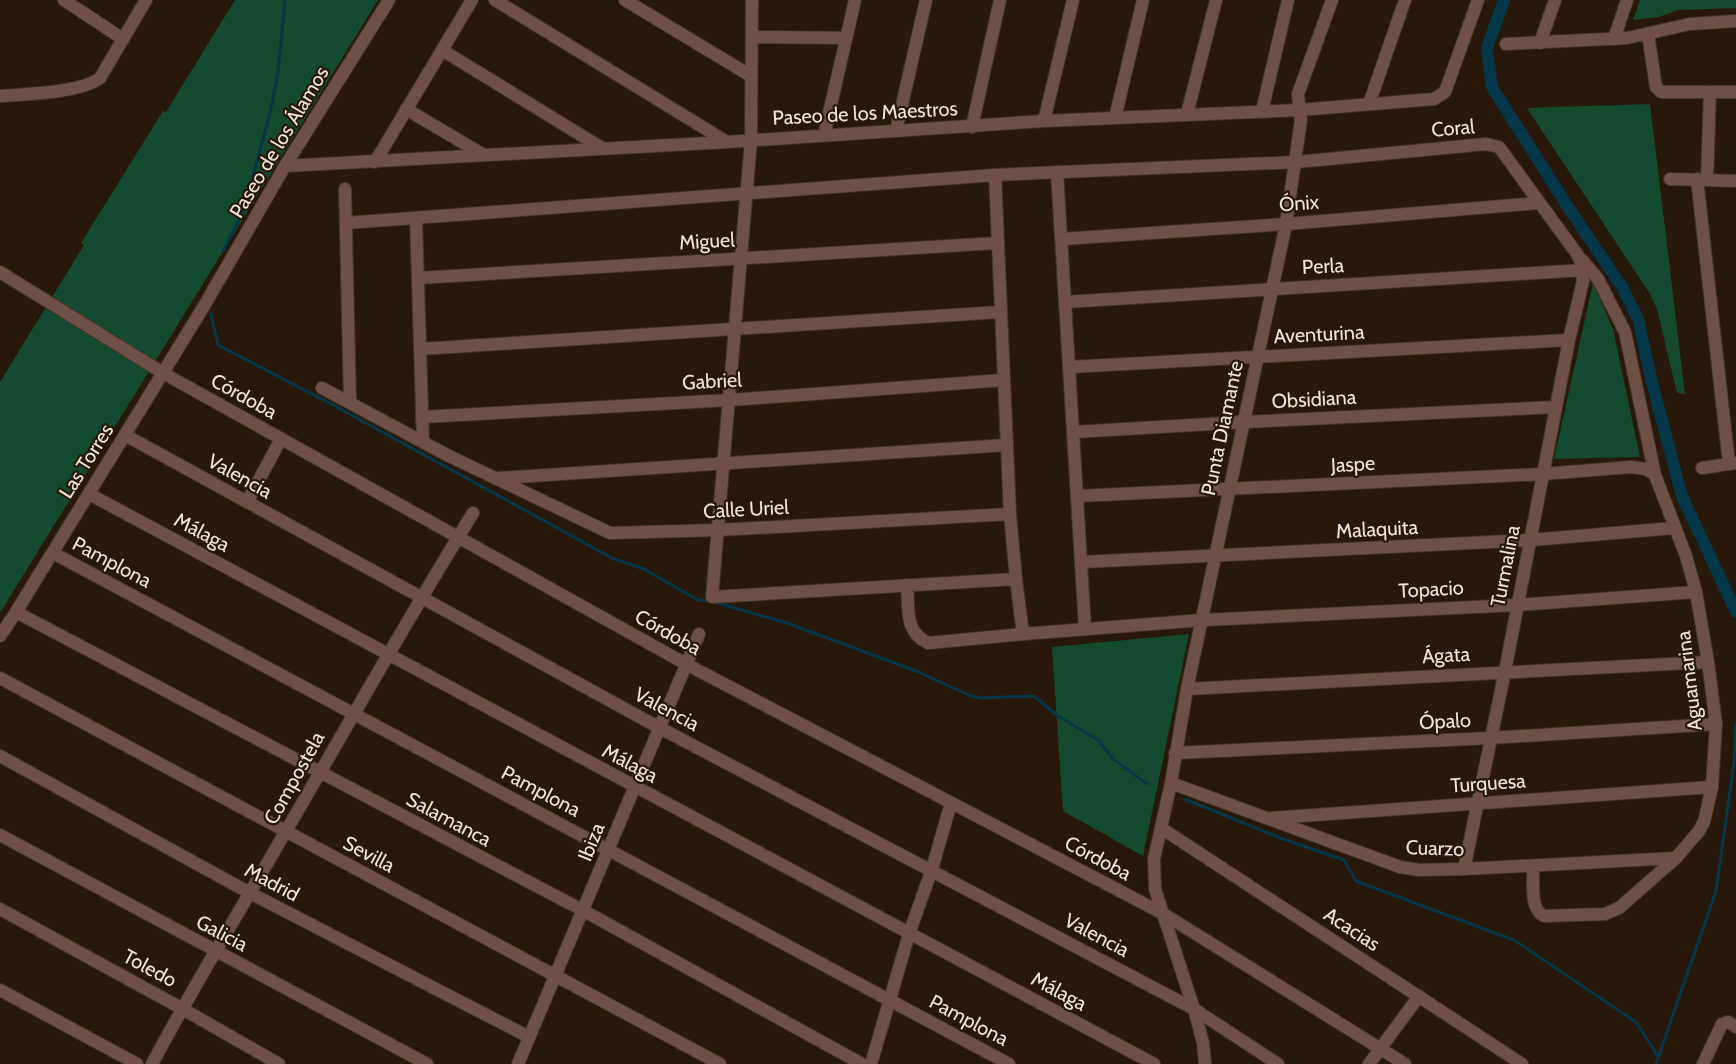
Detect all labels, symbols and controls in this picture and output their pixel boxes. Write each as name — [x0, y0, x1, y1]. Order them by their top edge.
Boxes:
street label: Paseo de los Álamos — [224, 62, 334, 222]
street label: Paseo de los Maestros — [772, 96, 958, 130]
street label: Coral — [1430, 114, 1476, 142]
street label: Ónix — [1278, 190, 1320, 216]
street label: Miguel — [679, 228, 736, 254]
street label: Perla — [1301, 253, 1345, 279]
street label: Aventurina — [1273, 320, 1366, 348]
street label: Punta Diamante — [1196, 359, 1248, 497]
street label: Gabriel — [682, 367, 743, 395]
street label: Córdoba — [207, 368, 282, 424]
street label: Obsidiana — [1271, 385, 1357, 413]
street label: Las Torres — [54, 419, 118, 503]
street label: Valencia — [204, 449, 277, 504]
street label: Jaspe — [1329, 451, 1376, 477]
street label: Calle Uriel — [703, 495, 790, 523]
street label: Málaga — [170, 507, 234, 557]
street label: Malaquita — [1335, 515, 1419, 543]
street label: Turmalina — [1485, 523, 1525, 609]
street label: Pamplona — [68, 531, 156, 593]
street label: Topacio — [1398, 575, 1464, 603]
street label: Córdoba — [631, 604, 706, 660]
street label: Aguamarina — [1671, 629, 1707, 732]
street label: Ágata — [1421, 642, 1471, 668]
street label: Valencia — [630, 682, 704, 736]
street label: Ópalo — [1419, 708, 1471, 734]
street label: Compostela — [259, 727, 329, 829]
street label: Málaga — [598, 738, 662, 788]
street label: Pamplona — [497, 760, 585, 822]
street label: Turquesa — [1450, 768, 1527, 798]
street label: Salamanca — [402, 787, 496, 852]
street label: Ibiza — [573, 819, 610, 865]
street label: Sevilla — [339, 831, 399, 878]
street label: Córdoba — [1061, 831, 1136, 886]
street label: Cuarzo — [1405, 835, 1465, 861]
street label: Madrid — [241, 858, 303, 906]
street label: Acacias — [1319, 902, 1385, 956]
street label: Valencia — [1060, 908, 1134, 962]
street label: Galicia — [192, 910, 252, 957]
street label: Toledo — [119, 944, 181, 992]
street label: Málaga — [1027, 966, 1091, 1016]
street label: Pamplona — [925, 989, 1013, 1051]

